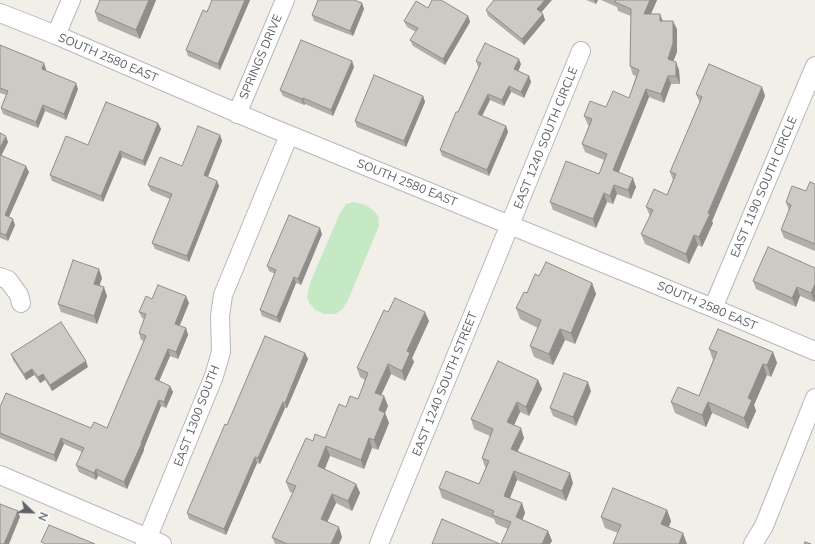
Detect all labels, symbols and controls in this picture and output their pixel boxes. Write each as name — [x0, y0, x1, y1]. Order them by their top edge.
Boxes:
street label: SPRINGS DRIVE — [237, 12, 285, 102]
street label: SOUTH 2580 EAST — [56, 30, 160, 86]
street label: EAST 1240 SOUTH CIRCLE — [511, 65, 581, 211]
street label: EAST 1190 SOUTH CIRCLE — [728, 114, 800, 260]
street label: SOUTH 2580 EAST — [355, 156, 459, 210]
street label: SOUTH 2580 EAST — [655, 278, 759, 334]
street label: EAST 1240 SOUTH STREET — [409, 310, 481, 458]
street label: EAST 1300 SOUTH — [171, 363, 223, 469]
north arrow — [12, 492, 52, 532]
text: N — [35, 510, 51, 523]

